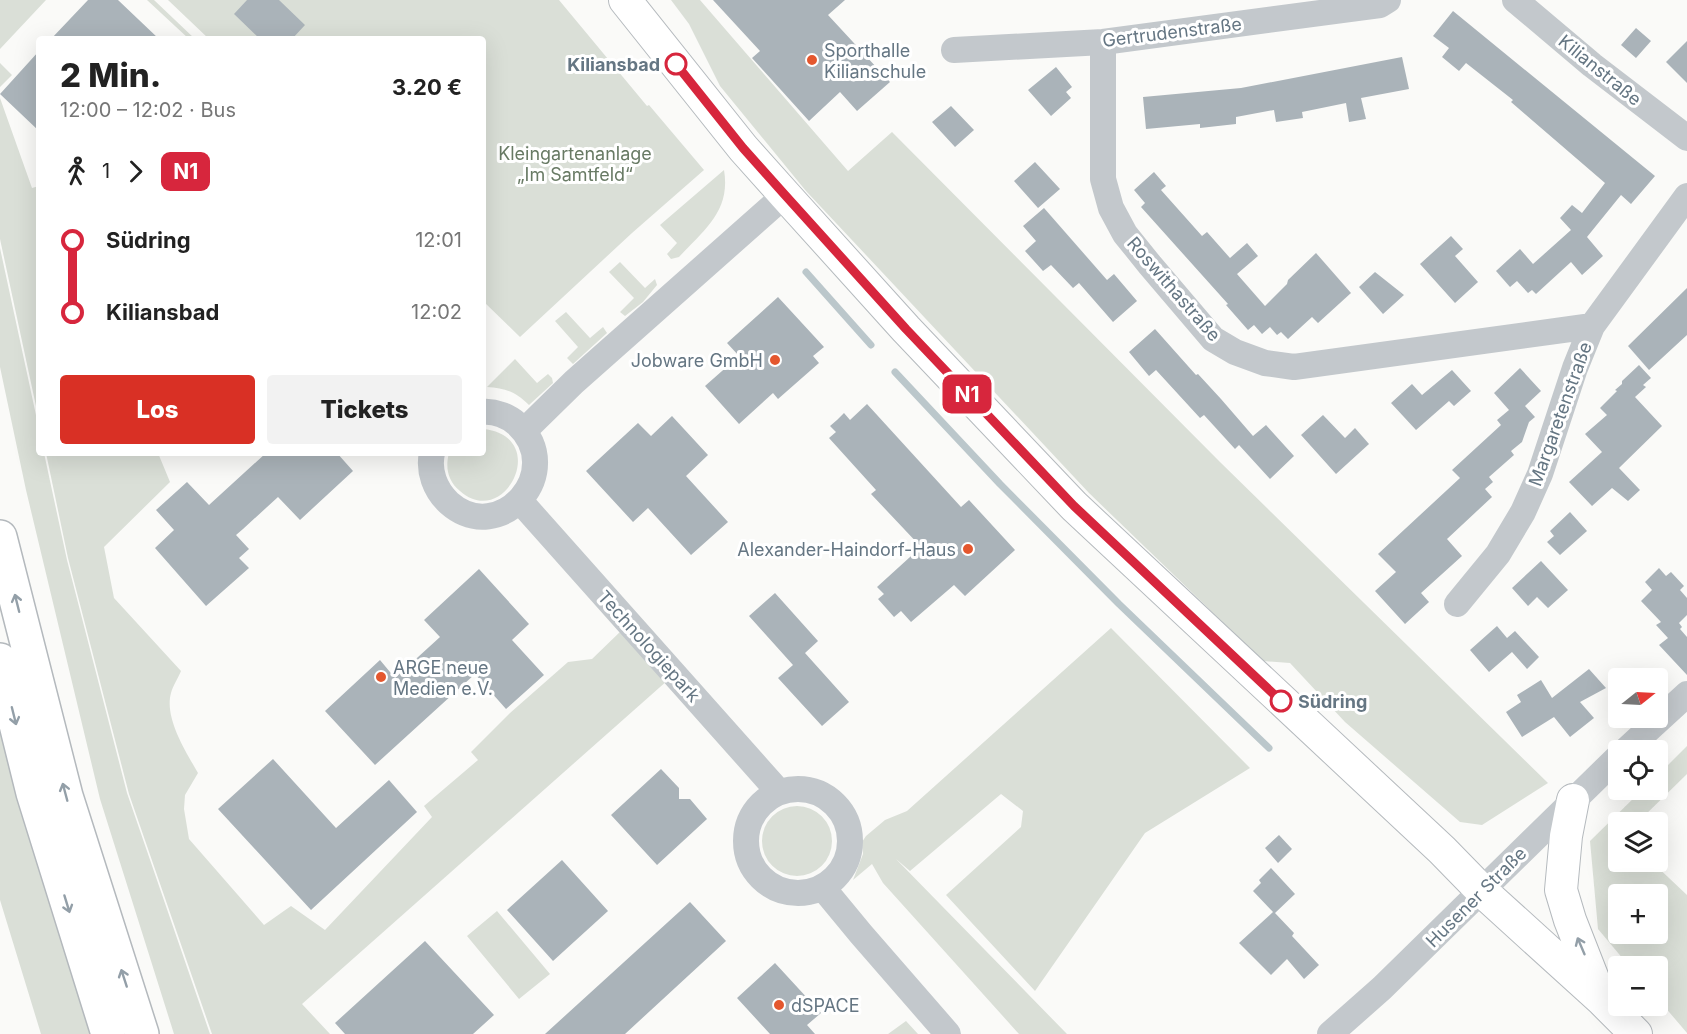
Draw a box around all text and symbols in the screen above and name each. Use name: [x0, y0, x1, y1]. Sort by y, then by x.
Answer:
street label: Gertrudenstraße: [1101, 13, 1243, 51]
street label: Kilianstraße: [1555, 30, 1645, 110]
place label: Sporthalle Kilianschule: [824, 40, 926, 82]
marker: Kiliansbad: [665, 53, 687, 75]
marker: Sporthalle Kilianschule: [805, 53, 819, 67]
place label: Kiliansbad: [567, 54, 660, 75]
text: 2 Min.: [60, 55, 161, 95]
text: 3.20 €: [392, 74, 462, 100]
text: 12:00 – 12:02 · Bus: [60, 98, 236, 122]
park label: Kleingartenanlage „Im Samtfeld“: [498, 143, 652, 185]
icon: walk: [60, 155, 93, 188]
icon: forward: [119, 155, 152, 188]
text: 1: [102, 159, 110, 183]
text: N1: [173, 159, 198, 184]
text: Südring: [106, 227, 191, 253]
text: 12:01: [415, 228, 462, 252]
street label: Roswithastraße: [1123, 233, 1225, 345]
text: Kiliansbad: [106, 299, 219, 325]
text: 12:02: [411, 300, 462, 324]
street label: Margaretenstraße: [1524, 339, 1596, 489]
place label: Jobware GmbH: [631, 350, 763, 371]
marker: Jobware GmbH: [768, 353, 782, 367]
line badge: N1: [940, 374, 994, 414]
button: Los: [60, 375, 255, 444]
button: Tickets: [267, 375, 462, 444]
text: N1: [954, 382, 980, 407]
place label: Alexander-Haindorf-Haus: [737, 539, 956, 560]
marker: Alexander-Haindorf-Haus: [961, 542, 975, 556]
street label: Technologiepark: [594, 586, 705, 706]
one-way arrow: [10, 594, 22, 613]
place label: ARGE neue Medien e.V.: [393, 657, 493, 699]
north arrow: [1608, 668, 1668, 728]
map controls: [1608, 668, 1668, 1016]
marker: ARGE neue Medien e.V.: [374, 670, 388, 684]
marker: Südring: [1270, 690, 1292, 712]
place label: Südring: [1298, 691, 1367, 712]
one-way arrow: [8, 707, 20, 726]
button: locate: [1608, 740, 1668, 800]
one-way arrow: [59, 783, 70, 802]
button: layers: [1608, 812, 1668, 872]
street label: Husener Straße: [1422, 843, 1530, 951]
button: +: [1608, 884, 1668, 944]
one-way arrow: [62, 894, 73, 913]
one-way arrow: [1575, 937, 1586, 955]
button: −: [1608, 956, 1668, 1016]
one-way arrow: [118, 969, 129, 988]
place label: dSPACE: [791, 995, 860, 1016]
marker: dSPACE: [772, 998, 786, 1012]

